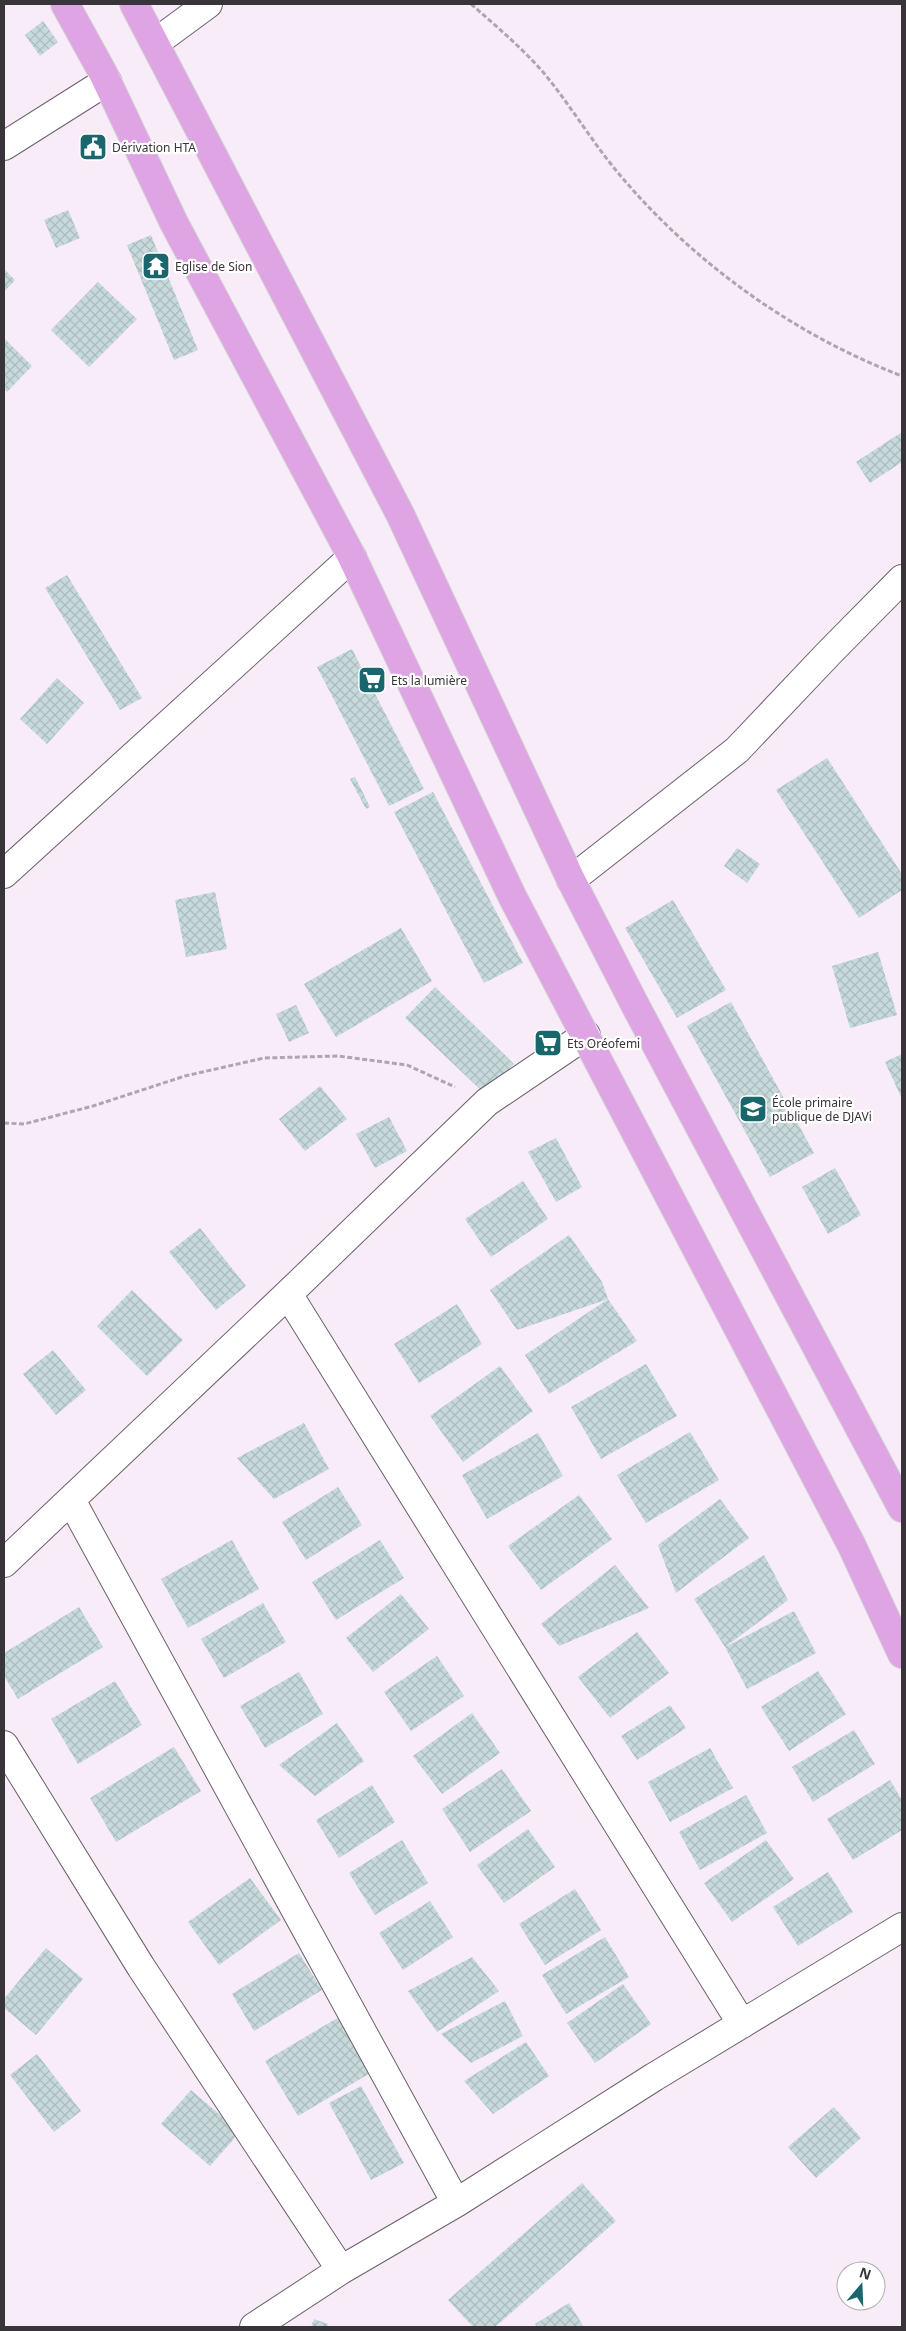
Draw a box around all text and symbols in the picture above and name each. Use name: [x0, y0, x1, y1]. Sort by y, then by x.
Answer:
public building icon: Dérivation HTA: [78, 132, 108, 162]
place label: Dérivation HTA: [112, 139, 196, 156]
temple icon: Eglise de Sion: [141, 251, 171, 281]
place label: Eglise de Sion: [175, 258, 253, 275]
supermarket icon: Ets la lumière: [357, 665, 387, 695]
place label: Ets la lumière: [391, 672, 467, 689]
supermarket icon: Ets Oréofemi: [533, 1028, 563, 1058]
place label: Ets Oréofemi: [567, 1035, 640, 1052]
school or university icon: École primaire publique de DJAVi: [738, 1094, 768, 1124]
place label: École primaire publique de DJAVi: [772, 1094, 872, 1125]
north arrow: [836, 2261, 886, 2311]
text: N: [857, 2262, 874, 2284]

